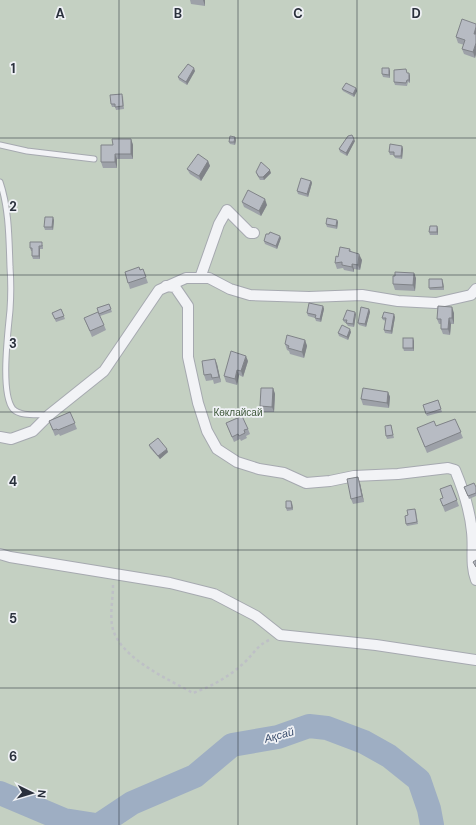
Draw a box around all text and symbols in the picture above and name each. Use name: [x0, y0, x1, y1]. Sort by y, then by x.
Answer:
text: A: [55, 5, 65, 22]
text: B: [174, 5, 182, 22]
text: C: [293, 5, 303, 22]
text: D: [411, 5, 421, 22]
text: 1: [11, 60, 15, 77]
text: 2: [9, 198, 17, 215]
text: 3: [9, 335, 17, 352]
park label: Көклайсай: [213, 406, 263, 419]
text: 4: [9, 473, 17, 490]
text: 5: [9, 610, 17, 627]
water label: Ақсай: [262, 724, 295, 746]
text: 6: [9, 748, 17, 765]
north arrow: [12, 773, 52, 813]
text: N: [35, 789, 49, 798]

